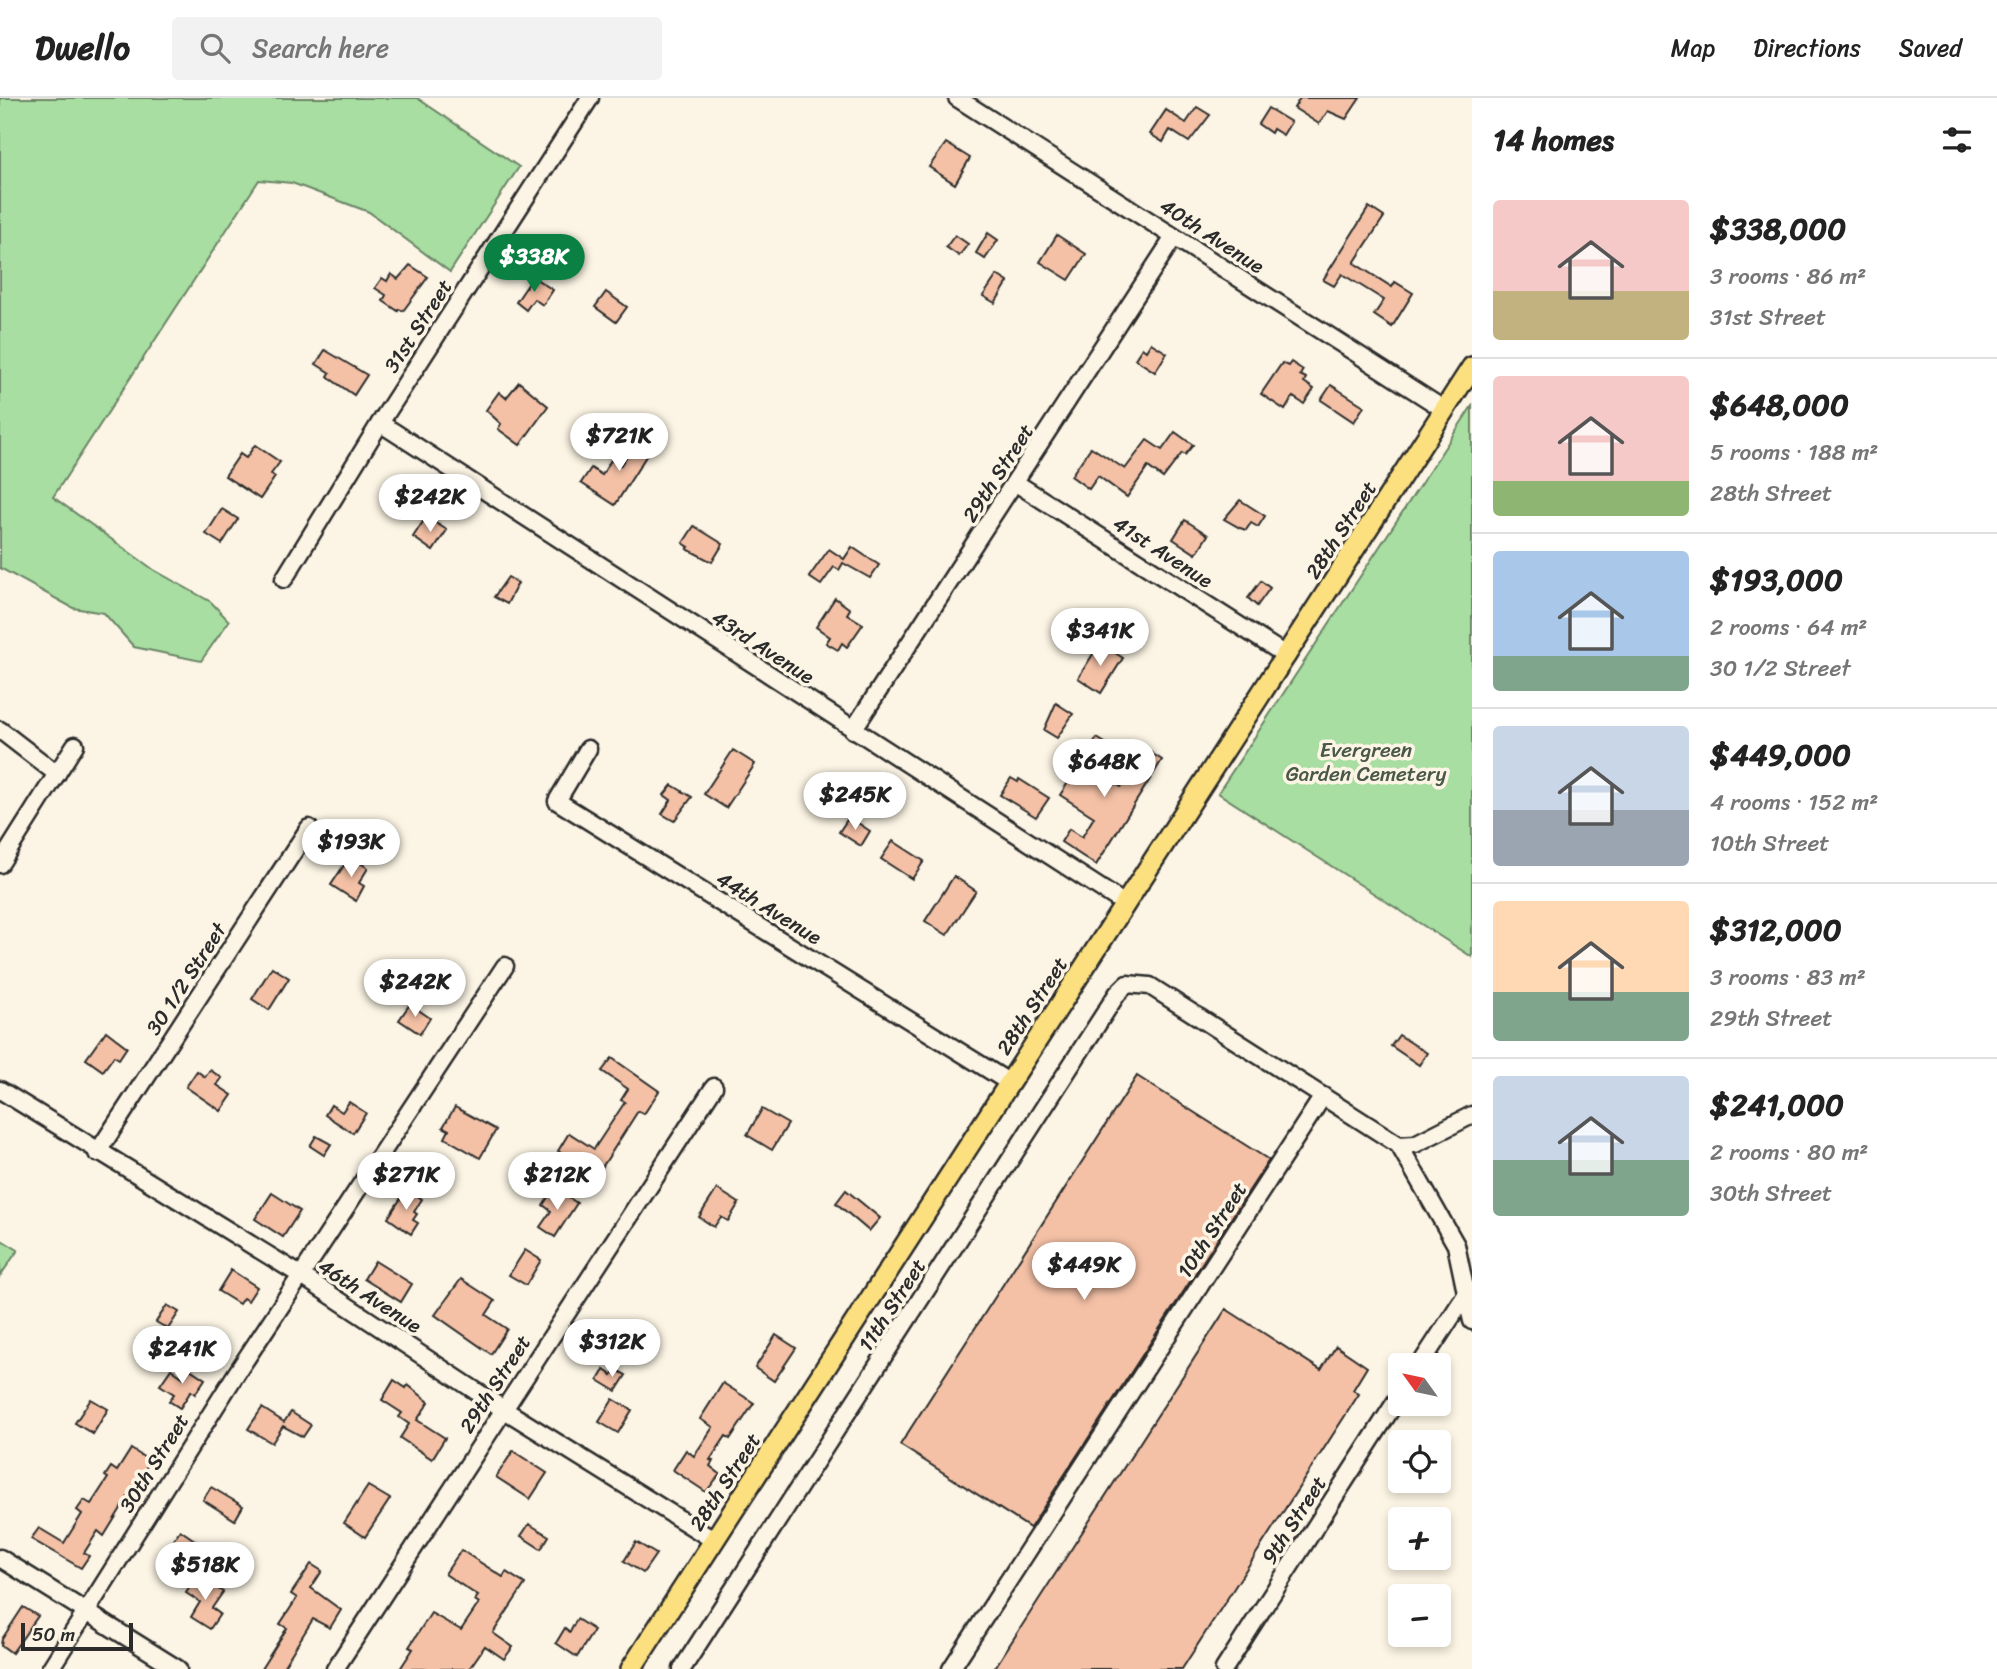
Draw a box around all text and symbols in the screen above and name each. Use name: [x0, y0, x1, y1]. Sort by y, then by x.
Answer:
search box: [172, 17, 662, 80]
text: Dwello: [35, 19, 130, 77]
text: Search here: [252, 25, 389, 71]
text: Map: [1671, 27, 1715, 69]
text: Directions: [1753, 27, 1861, 69]
text: Saved: [1899, 27, 1962, 69]
icon: search: [196, 29, 234, 67]
text: 14 homes: [1493, 113, 1614, 167]
icon: filters: [1938, 121, 1976, 159]
street label: 40th Avenue: [1152, 188, 1272, 284]
text: $338,000: [1710, 202, 1846, 256]
icon: home: [1549, 228, 1633, 312]
pin: $338K: [485, 234, 583, 294]
text: $338K: [500, 236, 568, 277]
text: 3 rooms · 86 m²: [1710, 256, 1866, 297]
street label: 31st Street: [373, 271, 463, 381]
text: 31st Street: [1710, 297, 1826, 338]
text: $648,000: [1710, 378, 1849, 432]
icon: home: [1549, 404, 1633, 488]
pin: $721K: [570, 414, 668, 473]
text: $721K: [586, 415, 652, 456]
street label: 29th Street: [952, 416, 1044, 530]
text: 5 rooms · 188 m²: [1710, 432, 1878, 473]
street label: 28th Street: [1295, 473, 1387, 587]
text: 28th Street: [1710, 473, 1832, 514]
pin: $242K: [381, 474, 479, 534]
text: $242K: [395, 476, 465, 517]
street label: 41st Avenue: [1105, 505, 1221, 599]
text: $193,000: [1710, 553, 1843, 607]
icon: home: [1549, 579, 1633, 663]
street label: 43rd Avenue: [704, 599, 822, 695]
text: 2 rooms · 64 m²: [1710, 607, 1867, 648]
pin: $341K: [1051, 608, 1149, 668]
text: $341K: [1067, 610, 1133, 651]
text: 30 1/2 Street: [1710, 648, 1851, 689]
text: $449,000: [1710, 728, 1851, 782]
park label: Evergreen Garden Cemetery: [1286, 731, 1446, 793]
pin: $648K: [1055, 740, 1153, 799]
text: $648K: [1069, 741, 1139, 782]
icon: home: [1549, 754, 1633, 838]
pin: $245K: [806, 772, 904, 832]
text: $245K: [819, 774, 891, 815]
text: 4 rooms · 152 m²: [1710, 782, 1878, 823]
pin: $193K: [302, 820, 400, 879]
text: $193K: [318, 821, 384, 862]
text: 10th Street: [1710, 823, 1829, 864]
street label: 44th Avenue: [708, 860, 830, 956]
text: $312,000: [1710, 903, 1842, 957]
street label: 30 1/2 Street: [135, 914, 238, 1043]
icon: home: [1549, 929, 1633, 1013]
street label: 28th Street: [986, 949, 1078, 1063]
text: 3 rooms · 83 m²: [1710, 957, 1866, 998]
pin: $242K: [366, 960, 464, 1019]
text: $242K: [380, 961, 450, 1002]
text: 29th Street: [1710, 998, 1832, 1039]
text: $241,000: [1710, 1078, 1844, 1132]
icon: home: [1549, 1104, 1633, 1188]
text: 2 rooms · 80 m²: [1710, 1132, 1868, 1173]
pin: $271K: [357, 1152, 455, 1212]
pin: $212K: [508, 1152, 606, 1212]
text: $271K: [373, 1154, 439, 1195]
text: $212K: [524, 1154, 590, 1195]
text: 30th Street: [1710, 1173, 1832, 1214]
street label: 10th Street: [1166, 1174, 1258, 1286]
pin: $449K: [1035, 1242, 1133, 1302]
text: $449K: [1048, 1244, 1120, 1285]
street label: 46th Avenue: [310, 1248, 430, 1344]
street label: 11th Street: [848, 1251, 936, 1359]
pin: $312K: [563, 1320, 661, 1379]
text: $312K: [579, 1321, 645, 1362]
pin: $241K: [133, 1326, 231, 1386]
street label: 29th Street: [449, 1327, 541, 1441]
text: $241K: [149, 1328, 215, 1369]
north arrow: [1388, 1353, 1451, 1416]
map controls: [1388, 1353, 1451, 1647]
street label: 30th Street: [108, 1406, 200, 1520]
street label: 28th Street: [679, 1425, 771, 1539]
button: locate: [1388, 1430, 1451, 1493]
street label: 9th Street: [1251, 1468, 1337, 1572]
button: +: [1388, 1507, 1451, 1570]
pin: $518K: [156, 1542, 254, 1602]
text: $518K: [171, 1544, 239, 1585]
button: −: [1388, 1584, 1451, 1647]
text: 50 m: [32, 1618, 75, 1651]
scale bar: [21, 1620, 133, 1652]

